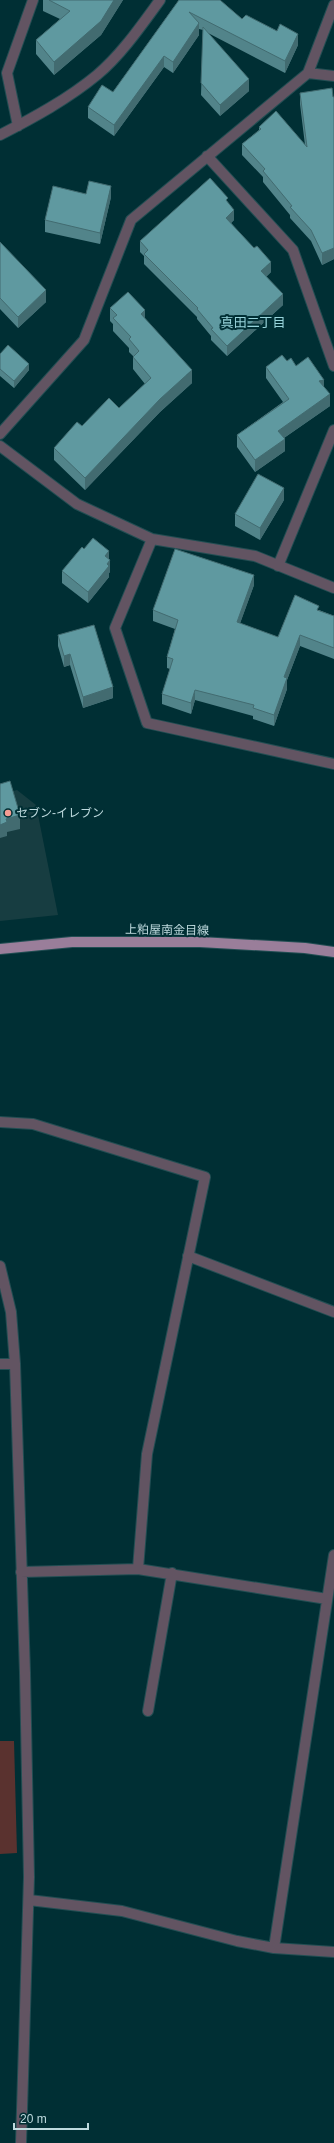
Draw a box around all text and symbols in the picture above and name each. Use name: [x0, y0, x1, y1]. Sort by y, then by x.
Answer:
district label: 真田二丁目: [220, 315, 286, 330]
place label: セブン-イレブン: [16, 806, 104, 820]
marker: セブン-イレブン: [3, 808, 13, 818]
street label: 上粕屋南金目線: [125, 922, 209, 938]
scale bar: [14, 2105, 88, 2131]
text: 20 m: [20, 2112, 47, 2126]

